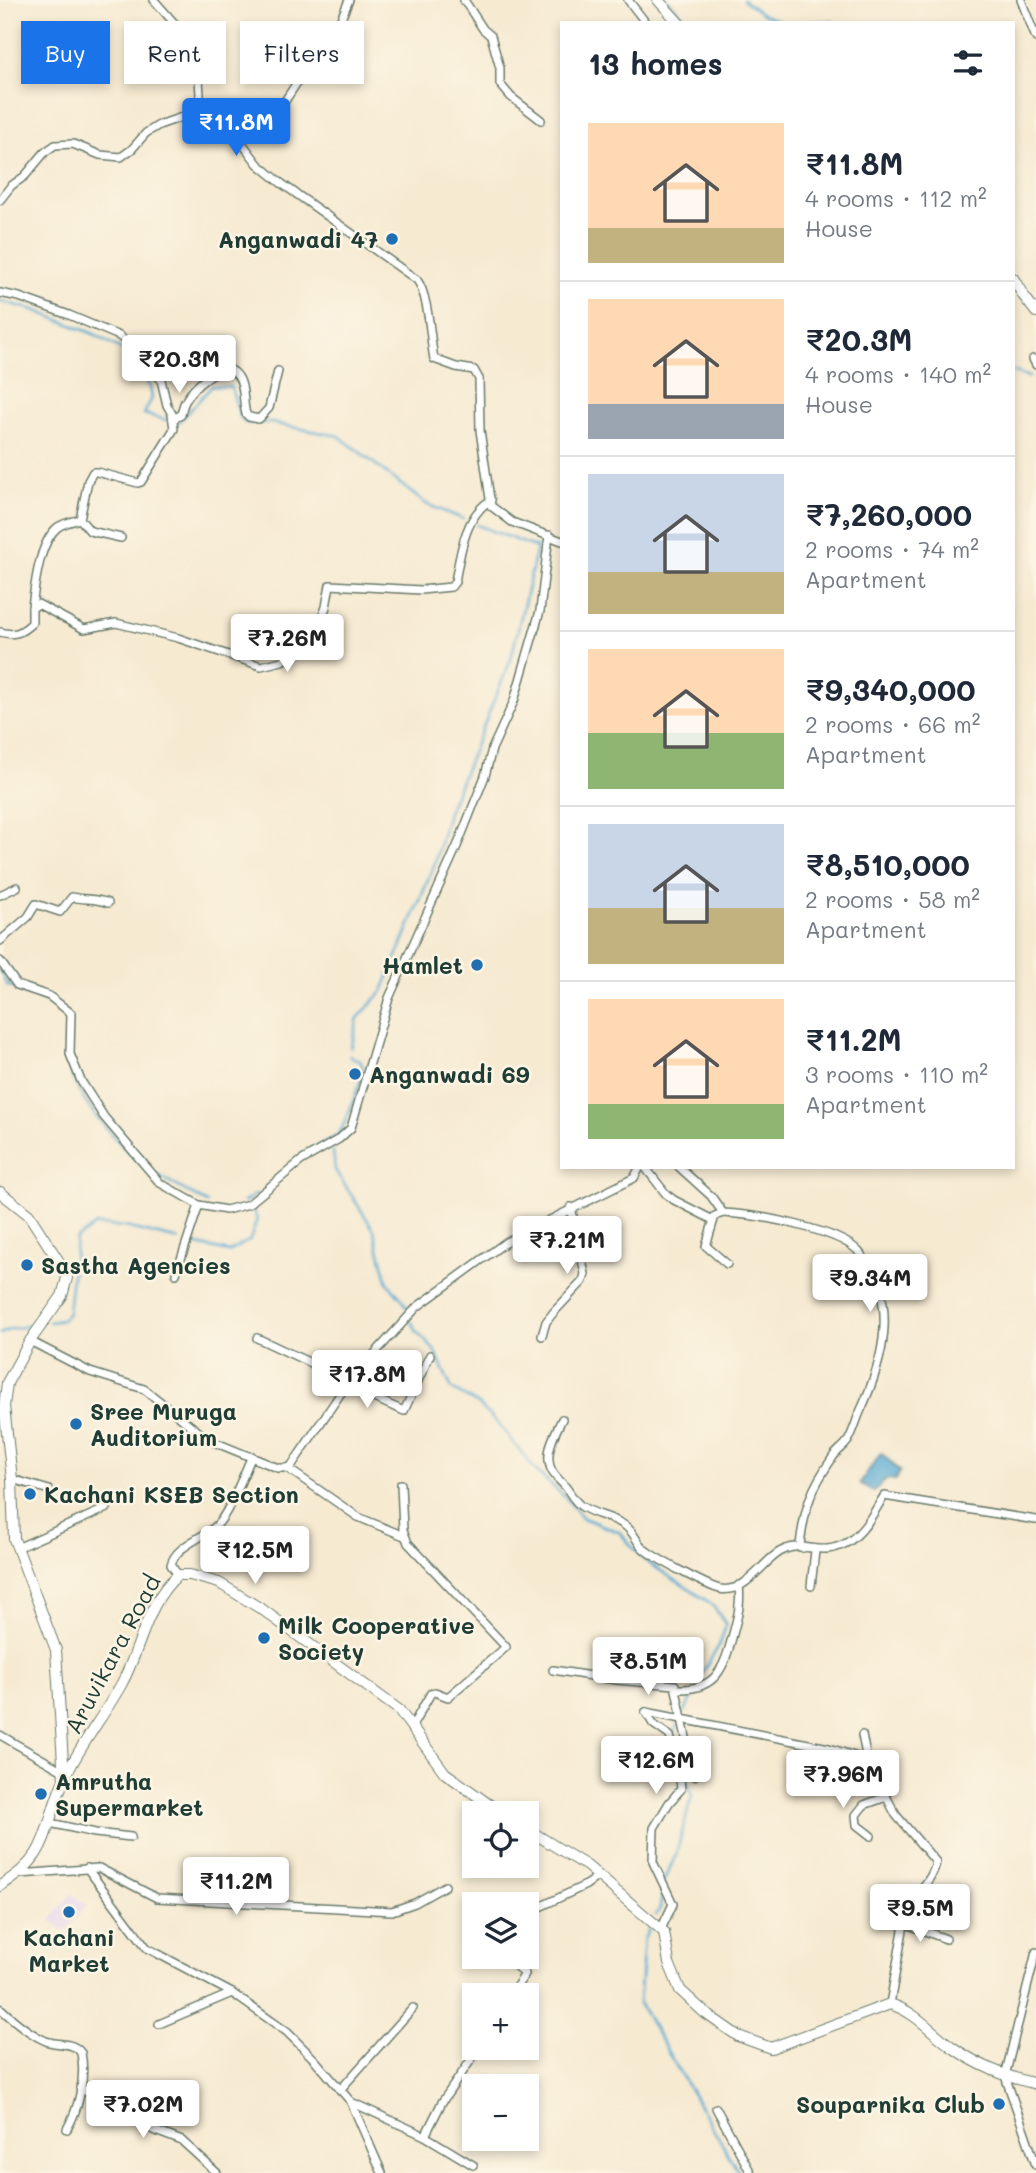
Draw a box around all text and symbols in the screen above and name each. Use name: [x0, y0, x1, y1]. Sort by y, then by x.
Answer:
chip: Buy: [21, 21, 110, 84]
chip: Rent: [124, 21, 226, 84]
chip: Filters: [240, 21, 364, 84]
text: 13 homes: [588, 43, 723, 83]
icon: filters: [949, 44, 987, 82]
pin: ₹11.8M: [179, 99, 293, 158]
text: ₹11.8M: [198, 106, 274, 136]
text: ₹11.8M: [805, 143, 904, 183]
icon: home: [644, 151, 728, 235]
text: 4 rooms · 112 m²: [805, 183, 987, 213]
text: House: [805, 213, 873, 243]
place label: Anganwadi 47: [218, 224, 378, 254]
marker: Anganwadi 47: [384, 231, 400, 247]
text: ₹20.3M: [805, 319, 912, 359]
icon: home: [644, 327, 728, 411]
pin: ₹20.3M: [122, 336, 236, 395]
text: ₹20.3M: [138, 343, 220, 373]
text: 4 rooms · 140 m²: [805, 359, 991, 389]
text: House: [805, 389, 873, 419]
text: ₹7,260,000: [805, 494, 972, 534]
icon: home: [644, 502, 728, 586]
text: 2 rooms · 74 m²: [805, 534, 979, 564]
text: Apartment: [805, 564, 927, 594]
pin: ₹7.26M: [230, 614, 344, 674]
text: ₹7.26M: [247, 622, 327, 652]
text: ₹9,340,000: [805, 669, 976, 709]
icon: home: [644, 677, 728, 761]
text: 2 rooms · 66 m²: [805, 709, 980, 739]
text: Apartment: [805, 739, 927, 769]
text: ₹8,510,000: [805, 844, 970, 884]
icon: home: [644, 852, 728, 936]
text: 2 rooms · 58 m²: [805, 884, 980, 914]
text: Apartment: [805, 914, 927, 944]
place label: Hamlet: [382, 950, 463, 980]
marker: Hamlet: [469, 957, 485, 973]
text: ₹11.2M: [805, 1019, 902, 1059]
icon: home: [644, 1027, 728, 1111]
place label: Anganwadi 69: [369, 1059, 530, 1089]
text: 3 rooms · 110 m²: [805, 1059, 988, 1089]
marker: Anganwadi 69: [347, 1066, 363, 1082]
text: Apartment: [805, 1089, 927, 1119]
pin: ₹7.21M: [510, 1216, 624, 1276]
text: ₹7.21M: [529, 1224, 605, 1254]
place label: Sastha Agencies: [41, 1250, 231, 1280]
pin: ₹9.34M: [813, 1254, 927, 1314]
marker: Sastha Agencies: [19, 1257, 35, 1273]
text: ₹9.34M: [828, 1262, 912, 1292]
pin: ₹17.8M: [310, 1350, 424, 1410]
text: ₹17.8M: [328, 1358, 406, 1388]
place label: Sree Muruga Auditorium: [90, 1396, 237, 1452]
marker: Sree Muruga Auditorium: [68, 1416, 84, 1432]
place label: Kachani KSEB Section: [44, 1479, 299, 1509]
marker: Kachani KSEB Section: [22, 1486, 38, 1502]
pin: ₹12.5M: [198, 1526, 312, 1586]
text: ₹12.5M: [216, 1534, 294, 1564]
street label: Aruvikara Road: [57, 1569, 167, 1739]
place label: Milk Cooperative Society: [278, 1610, 475, 1666]
marker: Milk Cooperative Society: [256, 1630, 272, 1646]
pin: ₹8.51M: [591, 1638, 705, 1697]
text: ₹8.51M: [609, 1645, 687, 1675]
pin: ₹12.6M: [599, 1736, 713, 1796]
text: ₹12.6M: [617, 1744, 695, 1774]
pin: ₹7.96M: [786, 1750, 900, 1810]
text: ₹7.96M: [802, 1758, 884, 1788]
place label: Amrutha Supermarket: [55, 1766, 203, 1822]
marker: Amrutha Supermarket: [33, 1786, 49, 1802]
map controls: [462, 1801, 539, 2151]
button: locate: [462, 1801, 539, 1878]
pin: ₹11.2M: [179, 1857, 293, 1917]
text: ₹11.2M: [199, 1865, 273, 1895]
pin: ₹9.5M: [871, 1884, 969, 1944]
button: layers: [462, 1892, 539, 1969]
text: ₹9.5M: [886, 1892, 954, 1922]
marker: Kachani Market: [61, 1904, 77, 1920]
place label: Kachani Market: [23, 1922, 115, 1978]
button: +: [462, 1983, 539, 2060]
button: −: [462, 2074, 539, 2151]
pin: ₹7.02M: [86, 2080, 200, 2140]
text: ₹7.02M: [102, 2088, 184, 2118]
place label: Souparnika Club: [796, 2089, 985, 2119]
marker: Souparnika Club: [991, 2096, 1007, 2112]

